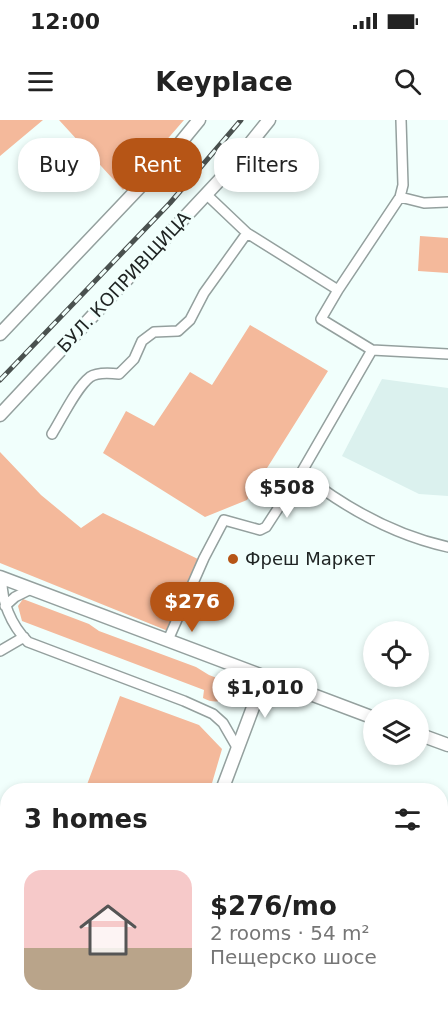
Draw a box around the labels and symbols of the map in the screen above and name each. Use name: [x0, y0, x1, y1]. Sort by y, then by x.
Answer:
street label: БУЛ. КОПРИВЩИЦА: [53, 206, 195, 356]
pin: $508: [251, 468, 323, 519]
place label: Фреш Маркет: [245, 548, 376, 569]
marker: Фреш Маркет: [226, 552, 240, 566]
pin: $276: [156, 582, 228, 633]
pin: $1,010: [216, 668, 314, 719]

